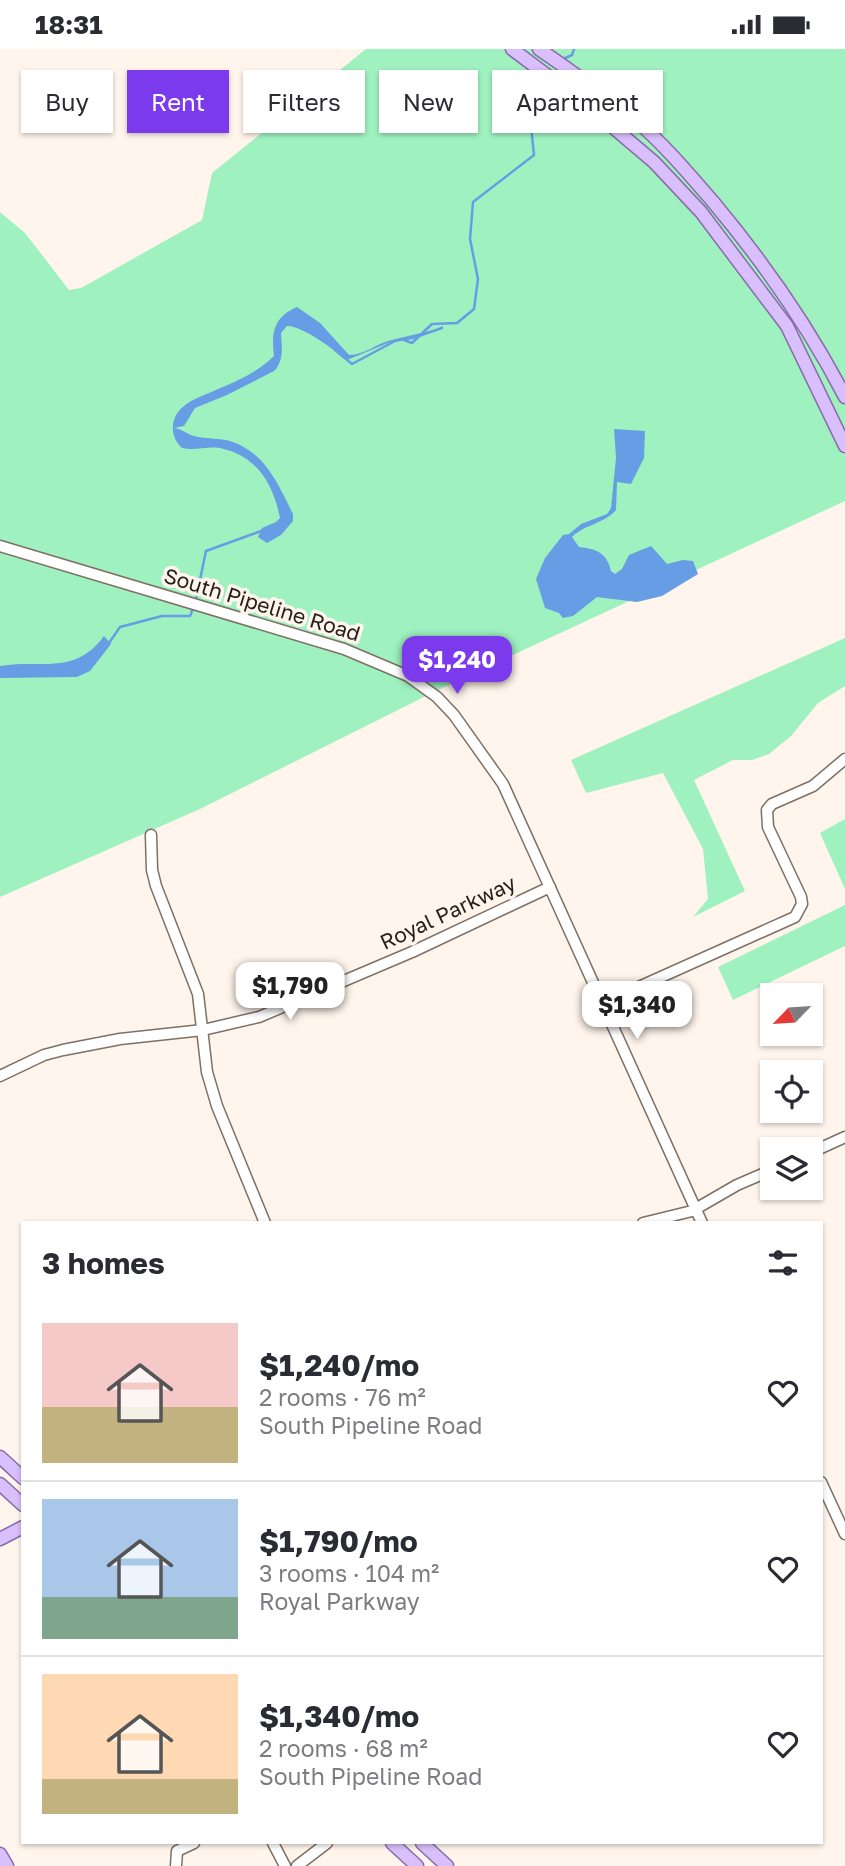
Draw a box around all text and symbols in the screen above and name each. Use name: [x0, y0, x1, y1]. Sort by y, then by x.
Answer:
text: 18:31: [35, 9, 103, 40]
chip: Buy: [21, 70, 113, 133]
chip: Rent: [127, 70, 229, 133]
chip: Filters: [243, 70, 365, 133]
chip: New: [379, 70, 478, 133]
chip: Apartment: [492, 70, 663, 133]
street label: South Pipeline Road: [161, 562, 364, 646]
pin: $1,240: [400, 637, 514, 696]
text: $1,240: [418, 645, 496, 673]
street label: Royal Parkway: [376, 869, 520, 955]
pin: $1,790: [233, 963, 347, 1022]
text: $1,790: [252, 971, 328, 999]
pin: $1,340: [580, 981, 694, 1041]
north arrow: [760, 983, 822, 1047]
map controls: [760, 983, 823, 1200]
text: $1,340: [598, 990, 676, 1018]
button: locate: [760, 1060, 823, 1123]
button: layers: [760, 1137, 823, 1200]
icon: filters: [764, 1244, 802, 1282]
text: 3 homes: [42, 1245, 165, 1281]
text: $1,240/mo: [259, 1347, 419, 1383]
icon: home: [98, 1351, 182, 1435]
icon: heart: [764, 1374, 802, 1412]
text: 2 rooms · 76 m²: [259, 1383, 426, 1411]
text: South Pipeline Road: [259, 1411, 482, 1439]
text: $1,790/mo: [259, 1523, 418, 1559]
icon: home: [98, 1527, 182, 1611]
icon: heart: [764, 1550, 802, 1588]
text: 3 rooms · 104 m²: [259, 1559, 439, 1587]
text: Royal Parkway: [259, 1587, 420, 1615]
text: $1,340/mo: [259, 1698, 419, 1734]
icon: home: [98, 1702, 182, 1786]
icon: heart: [764, 1725, 802, 1763]
text: 2 rooms · 68 m²: [259, 1734, 428, 1762]
text: South Pipeline Road: [259, 1762, 482, 1790]

